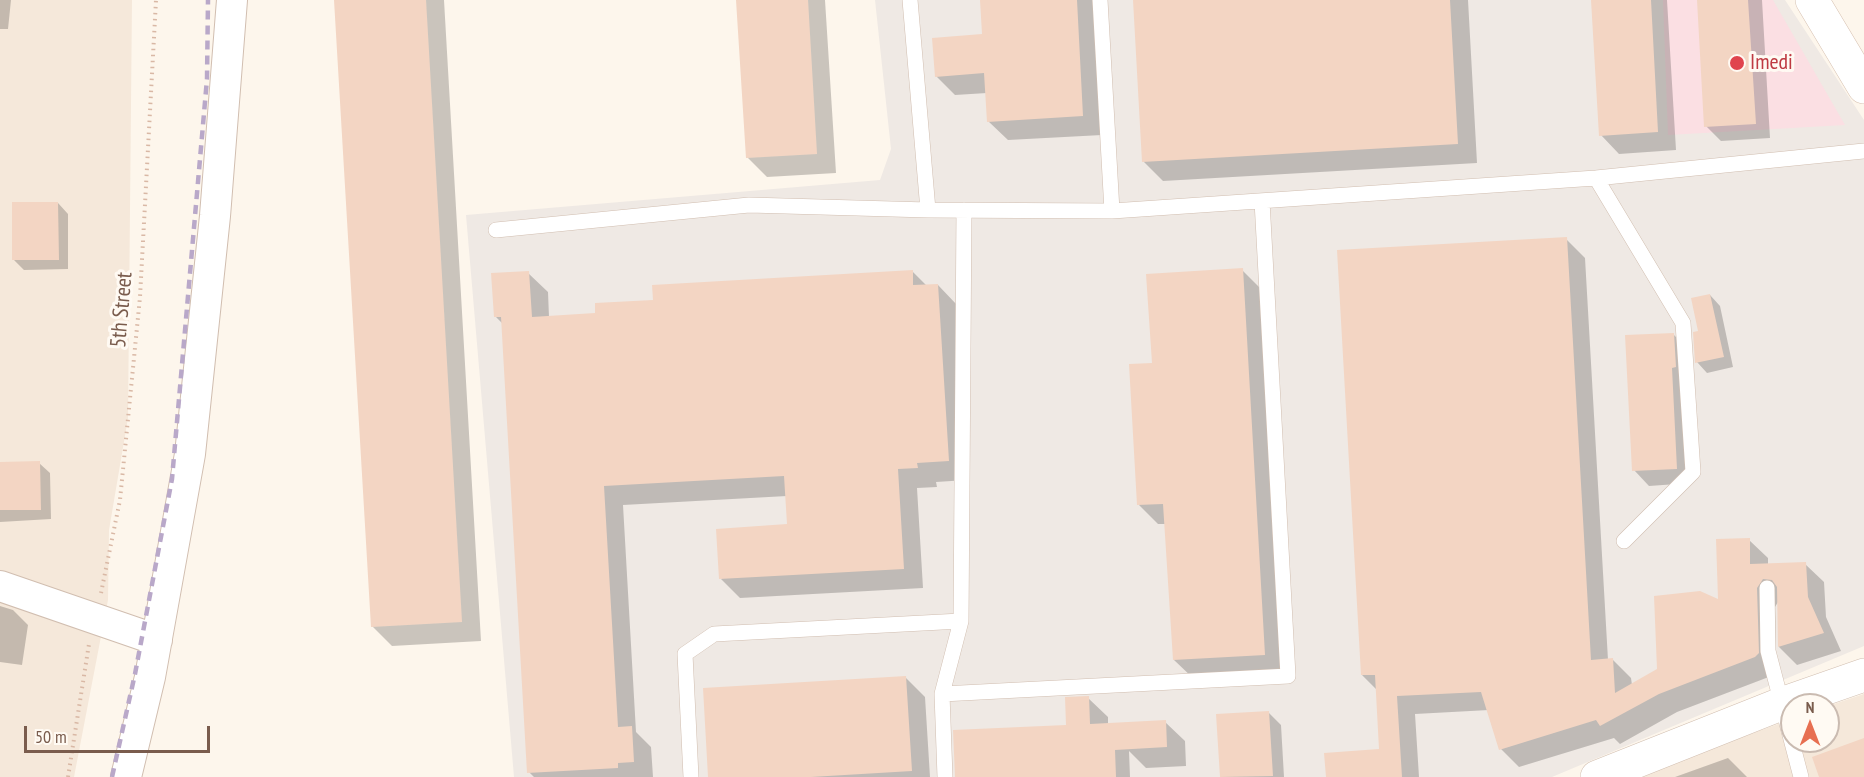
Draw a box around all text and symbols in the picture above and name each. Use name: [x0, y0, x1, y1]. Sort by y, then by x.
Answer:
place label: Imedi: [1750, 50, 1793, 76]
marker: Imedi: [1728, 54, 1746, 72]
street label: 5th Street: [106, 271, 138, 349]
north arrow: [1780, 693, 1840, 753]
text: N: [1806, 697, 1814, 717]
scale bar: [27, 714, 213, 752]
text: 50 m: [35, 725, 67, 748]

